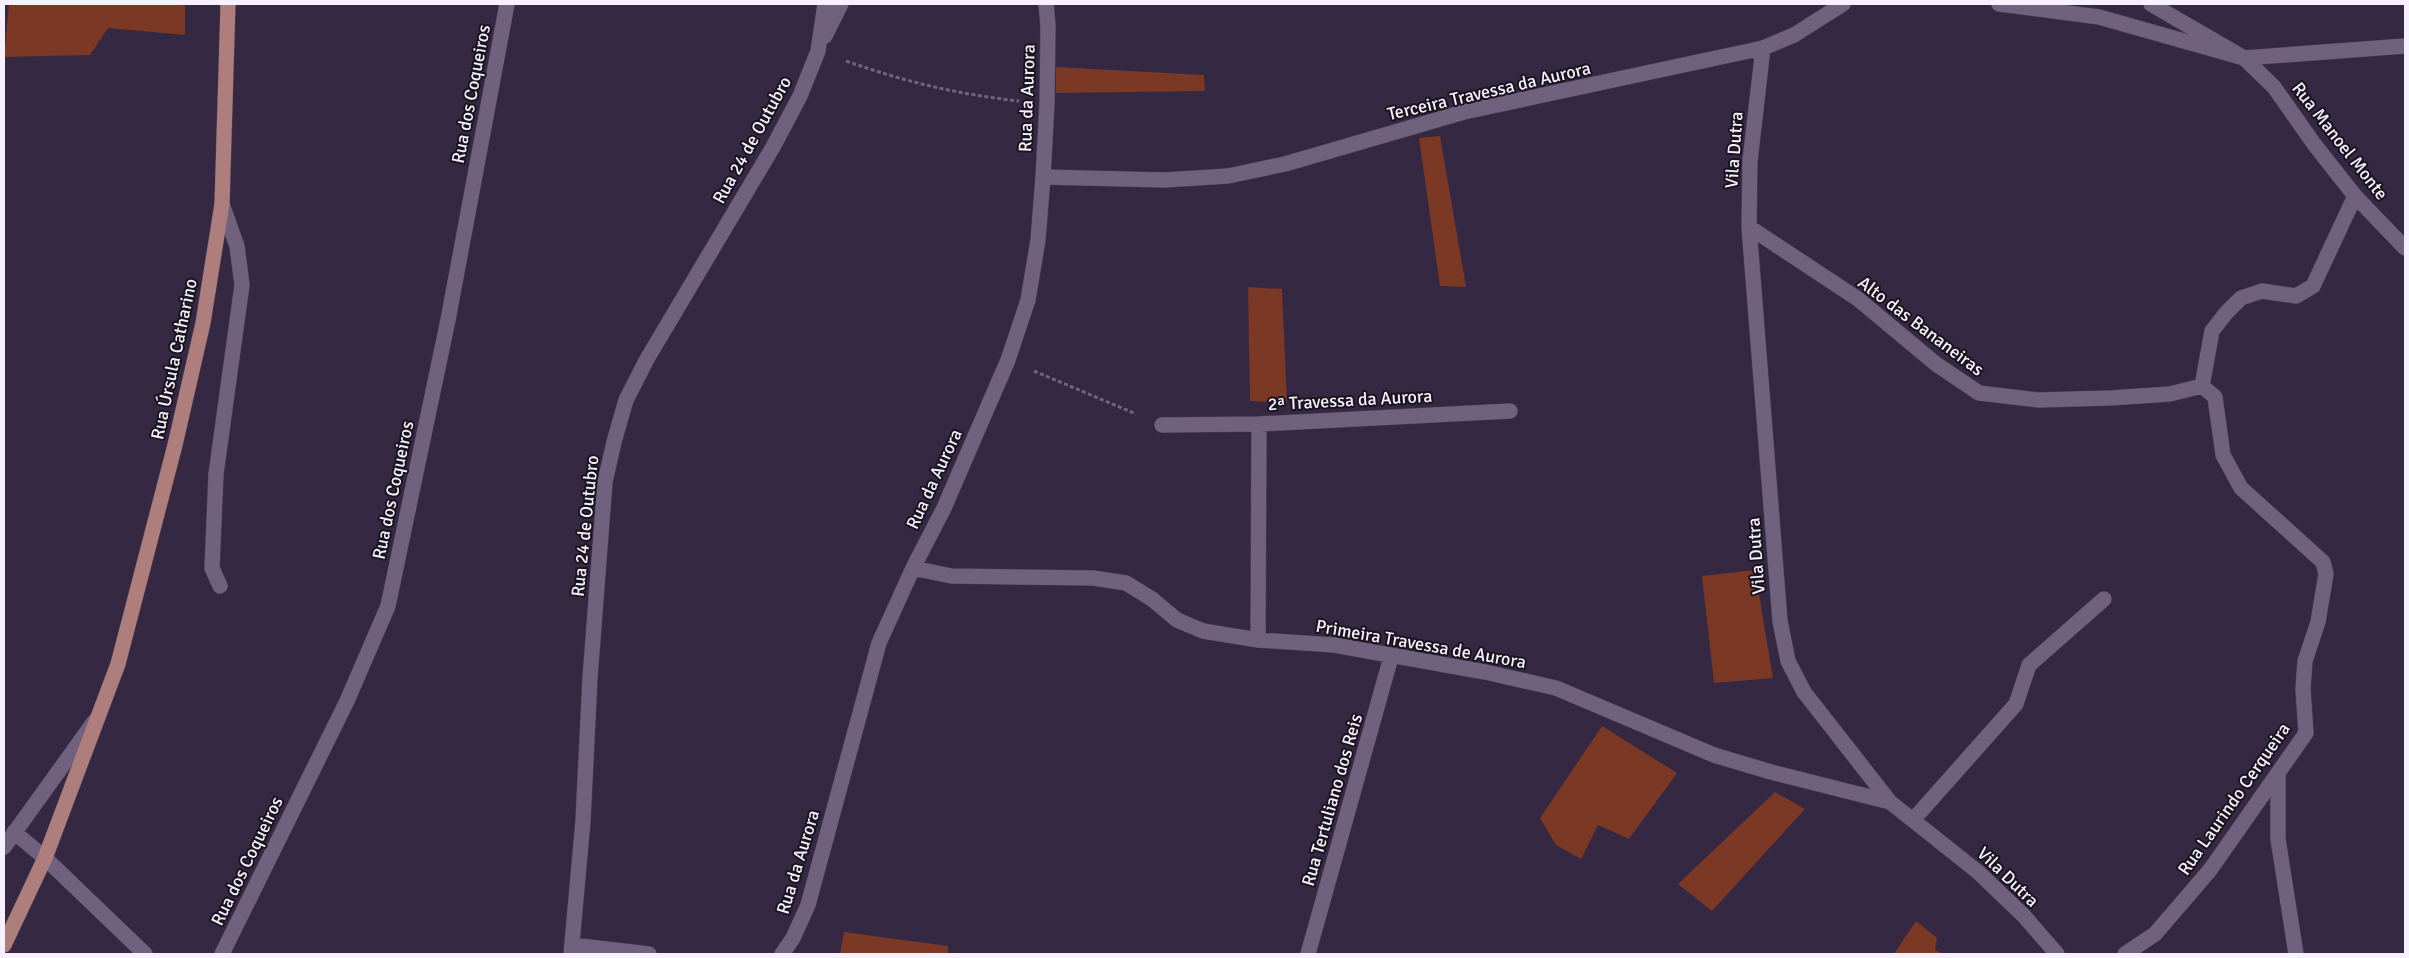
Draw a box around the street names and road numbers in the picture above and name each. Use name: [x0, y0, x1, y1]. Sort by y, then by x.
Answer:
street label: Rua dos Coqueiros: [447, 23, 495, 165]
street label: Rua da Aurora: [1014, 44, 1040, 152]
street label: Terceira Travessa da Aurora: [1385, 57, 1593, 125]
street label: Rua 24 de Outubro: [708, 72, 796, 208]
street label: Rua Manoel Monte: [2287, 78, 2393, 204]
street label: Vila Dutra: [1720, 111, 1748, 189]
street label: Alto das Bananeiras: [1854, 271, 1988, 381]
street label: Rua Úrsula Catharino: [146, 276, 202, 442]
street label: 2ª Travessa da Aurora: [1267, 385, 1433, 415]
street label: Rua dos Coqueiros: [368, 419, 418, 561]
street label: Rua da Aurora: [901, 425, 967, 533]
street label: Rua 24 de Outubro: [567, 454, 603, 598]
street label: Vila Dutra: [1742, 517, 1770, 595]
street label: Primeira Travessa de Aurora: [1314, 615, 1528, 673]
street label: Rua Tertuliano dos Reis: [1297, 711, 1367, 889]
street label: Rua Laurindo Cerqueira: [2173, 719, 2295, 879]
street label: Rua dos Coqueiros: [206, 793, 288, 929]
street label: Rua da Aurora: [772, 807, 824, 917]
street label: Vila Dutra: [1973, 842, 2043, 912]

